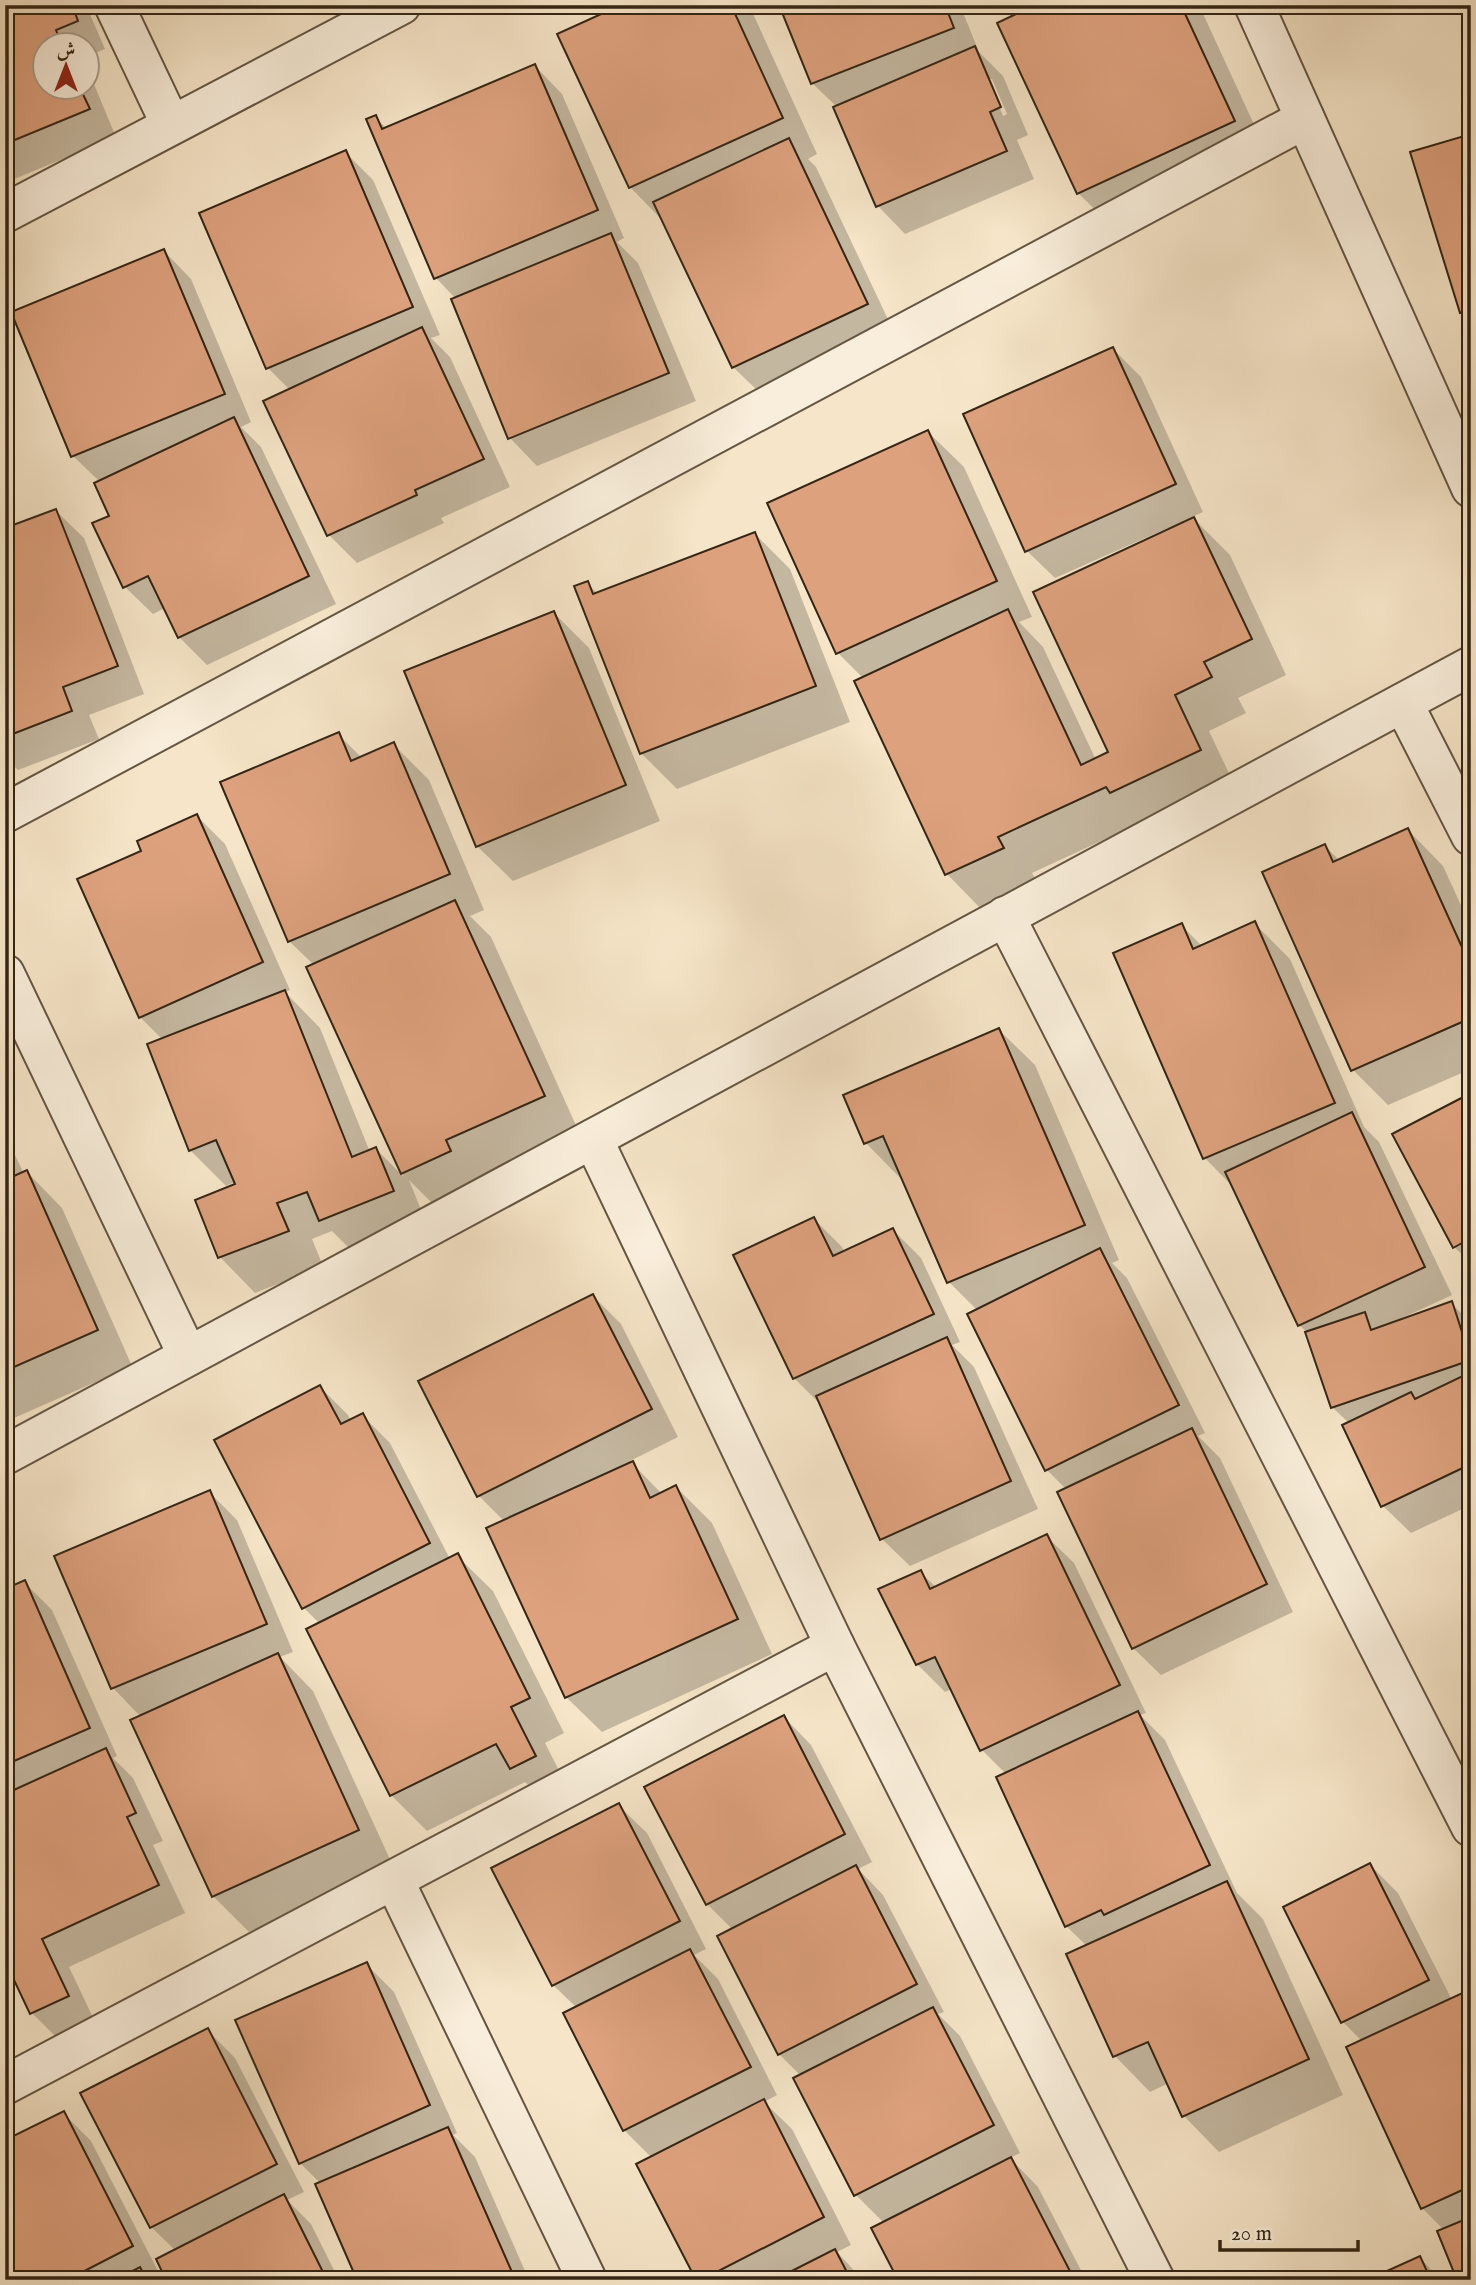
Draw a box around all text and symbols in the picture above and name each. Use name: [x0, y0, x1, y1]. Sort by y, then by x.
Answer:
north arrow: [32, 32, 102, 102]
text: ش: [57, 39, 75, 63]
scale bar: [1220, 2208, 1359, 2252]
text: 20 m: [1231, 2221, 1272, 2248]

